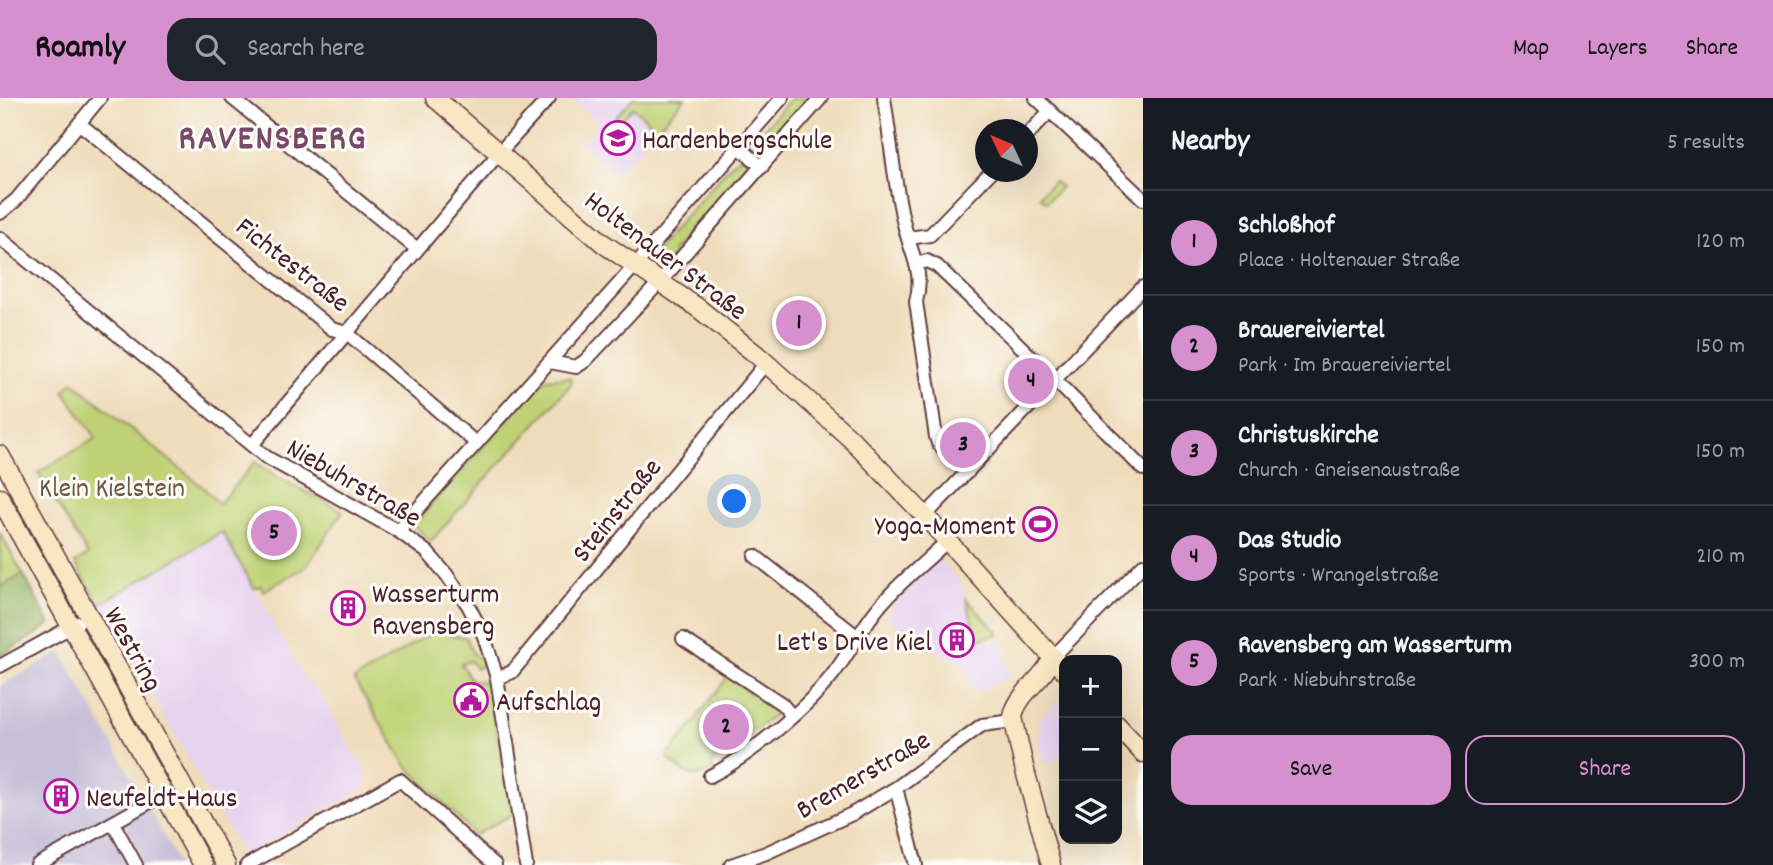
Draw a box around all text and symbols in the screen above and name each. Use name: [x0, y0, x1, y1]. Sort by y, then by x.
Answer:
search box: [167, 18, 657, 81]
text: Roamly: [35, 26, 125, 73]
icon: search: [191, 30, 229, 68]
text: Search here: [247, 31, 365, 68]
text: Map: [1513, 32, 1549, 66]
text: Layers: [1587, 32, 1648, 66]
text: Share: [1686, 32, 1738, 66]
district label: RAVENSBERG: [179, 116, 367, 166]
school or university icon: Hardenbergschule: [599, 119, 637, 157]
north arrow: [975, 119, 1038, 182]
text: Nearby: [1171, 122, 1249, 165]
place label: Hardenbergschule: [642, 123, 832, 163]
text: 5 results: [1667, 127, 1745, 160]
street label: Holtenauer Straße: [574, 183, 754, 333]
text: Schloßhof: [1238, 208, 1335, 245]
street label: Fichtestraße: [225, 209, 357, 324]
text: 1: [1191, 226, 1197, 259]
text: 120 m: [1696, 226, 1745, 259]
text: Place · Holtenauer Straße: [1238, 245, 1460, 278]
pin: 1: [776, 297, 822, 349]
text: Brauereiviertel: [1238, 313, 1385, 350]
text: 2: [1189, 331, 1199, 364]
text: 150 m: [1696, 331, 1745, 364]
text: Park · Im Brauereiviertel: [1238, 350, 1451, 383]
pin: 4: [1008, 355, 1054, 407]
text: Christuskirche: [1238, 418, 1379, 455]
pin: 3: [940, 419, 986, 471]
street label: Niebuhrstraße: [278, 431, 427, 540]
text: 3: [1189, 436, 1199, 469]
text: 150 m: [1696, 436, 1745, 469]
street label: Steinstraße: [564, 451, 674, 573]
text: Church · Gneisenaustraße: [1238, 455, 1460, 488]
park label: Klein Kielstein: [39, 471, 185, 511]
your location: [717, 484, 751, 518]
sports icon: Yoga-Moment: [1021, 505, 1059, 543]
pin: 5: [251, 507, 297, 559]
place label: Yoga-Moment: [875, 509, 1016, 549]
text: Das Studio: [1238, 523, 1341, 560]
text: 4: [1189, 541, 1199, 574]
text: 210 m: [1696, 541, 1745, 574]
text: Sports · Wrangelstraße: [1238, 560, 1439, 593]
place label: Wasserturm Ravensberg: [372, 577, 500, 649]
building icon: Wasserturm Ravensberg: [329, 589, 367, 627]
street label: Westring: [91, 601, 170, 700]
building icon: Let's Drive Kiel: [938, 621, 976, 659]
place label: Let's Drive Kiel: [777, 625, 932, 665]
text: Ravensberg am Wasserturm: [1238, 628, 1512, 665]
text: 5: [1189, 646, 1199, 679]
text: 300 m: [1689, 646, 1745, 679]
map controls: [1059, 655, 1122, 844]
button: +: [1059, 655, 1122, 718]
text: Park · Niebuhrstraße: [1238, 665, 1416, 698]
public building icon: Aufschlag: [452, 681, 490, 719]
place label: Aufschlag: [496, 685, 601, 725]
pin: 2: [703, 701, 749, 753]
button: −: [1059, 718, 1122, 781]
street label: Bremerstraße: [790, 723, 939, 832]
button: Save: [1171, 735, 1451, 805]
button: Share: [1465, 735, 1745, 805]
building icon: Neufeldt-Haus: [42, 777, 80, 815]
place label: Neufeldt-Haus: [86, 781, 237, 821]
button: layers: [1059, 781, 1122, 844]

